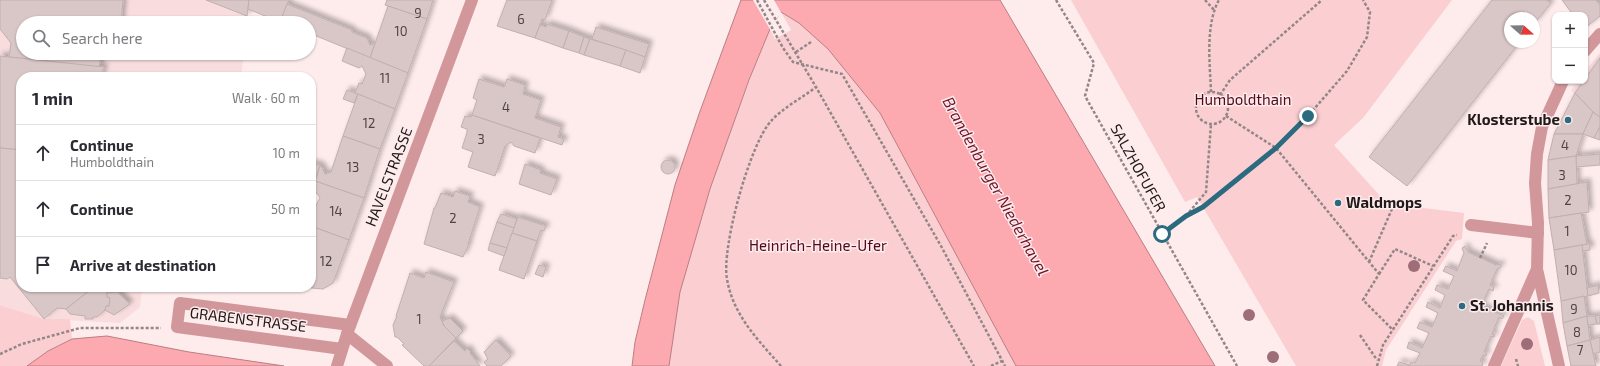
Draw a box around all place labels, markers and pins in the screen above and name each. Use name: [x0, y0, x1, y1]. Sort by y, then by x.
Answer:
place label: Klosterstube: [1467, 110, 1560, 128]
marker: Klosterstube: [1563, 115, 1573, 125]
place label: Waldmops: [1346, 193, 1422, 211]
marker: Waldmops: [1333, 198, 1343, 208]
place label: St. Johannis: [1470, 296, 1554, 314]
marker: St. Johannis: [1457, 301, 1467, 311]

